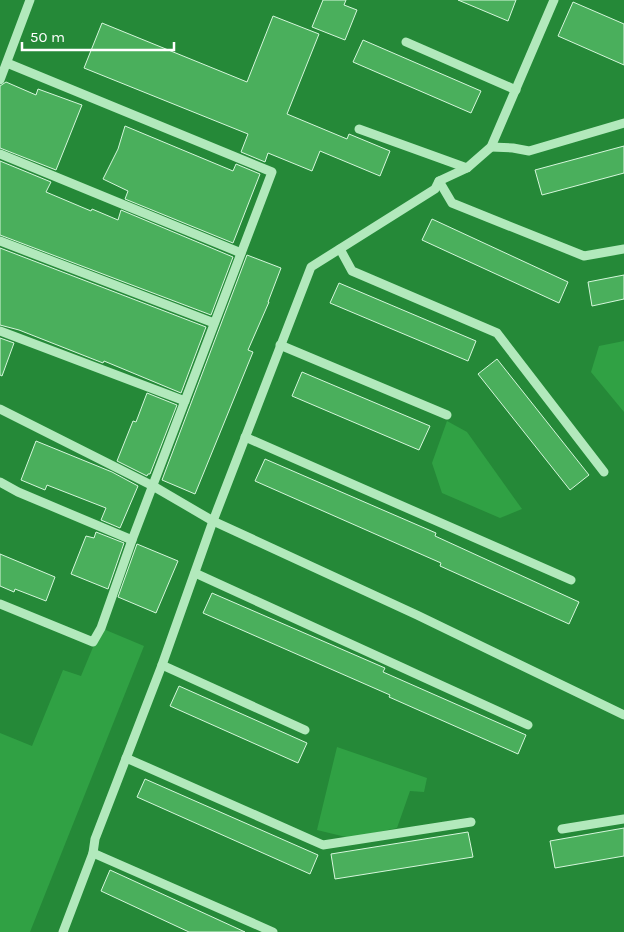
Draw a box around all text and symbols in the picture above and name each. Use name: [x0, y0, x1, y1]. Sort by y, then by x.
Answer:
scale bar: [22, 20, 175, 52]
text: 50 m: [30, 28, 65, 46]

